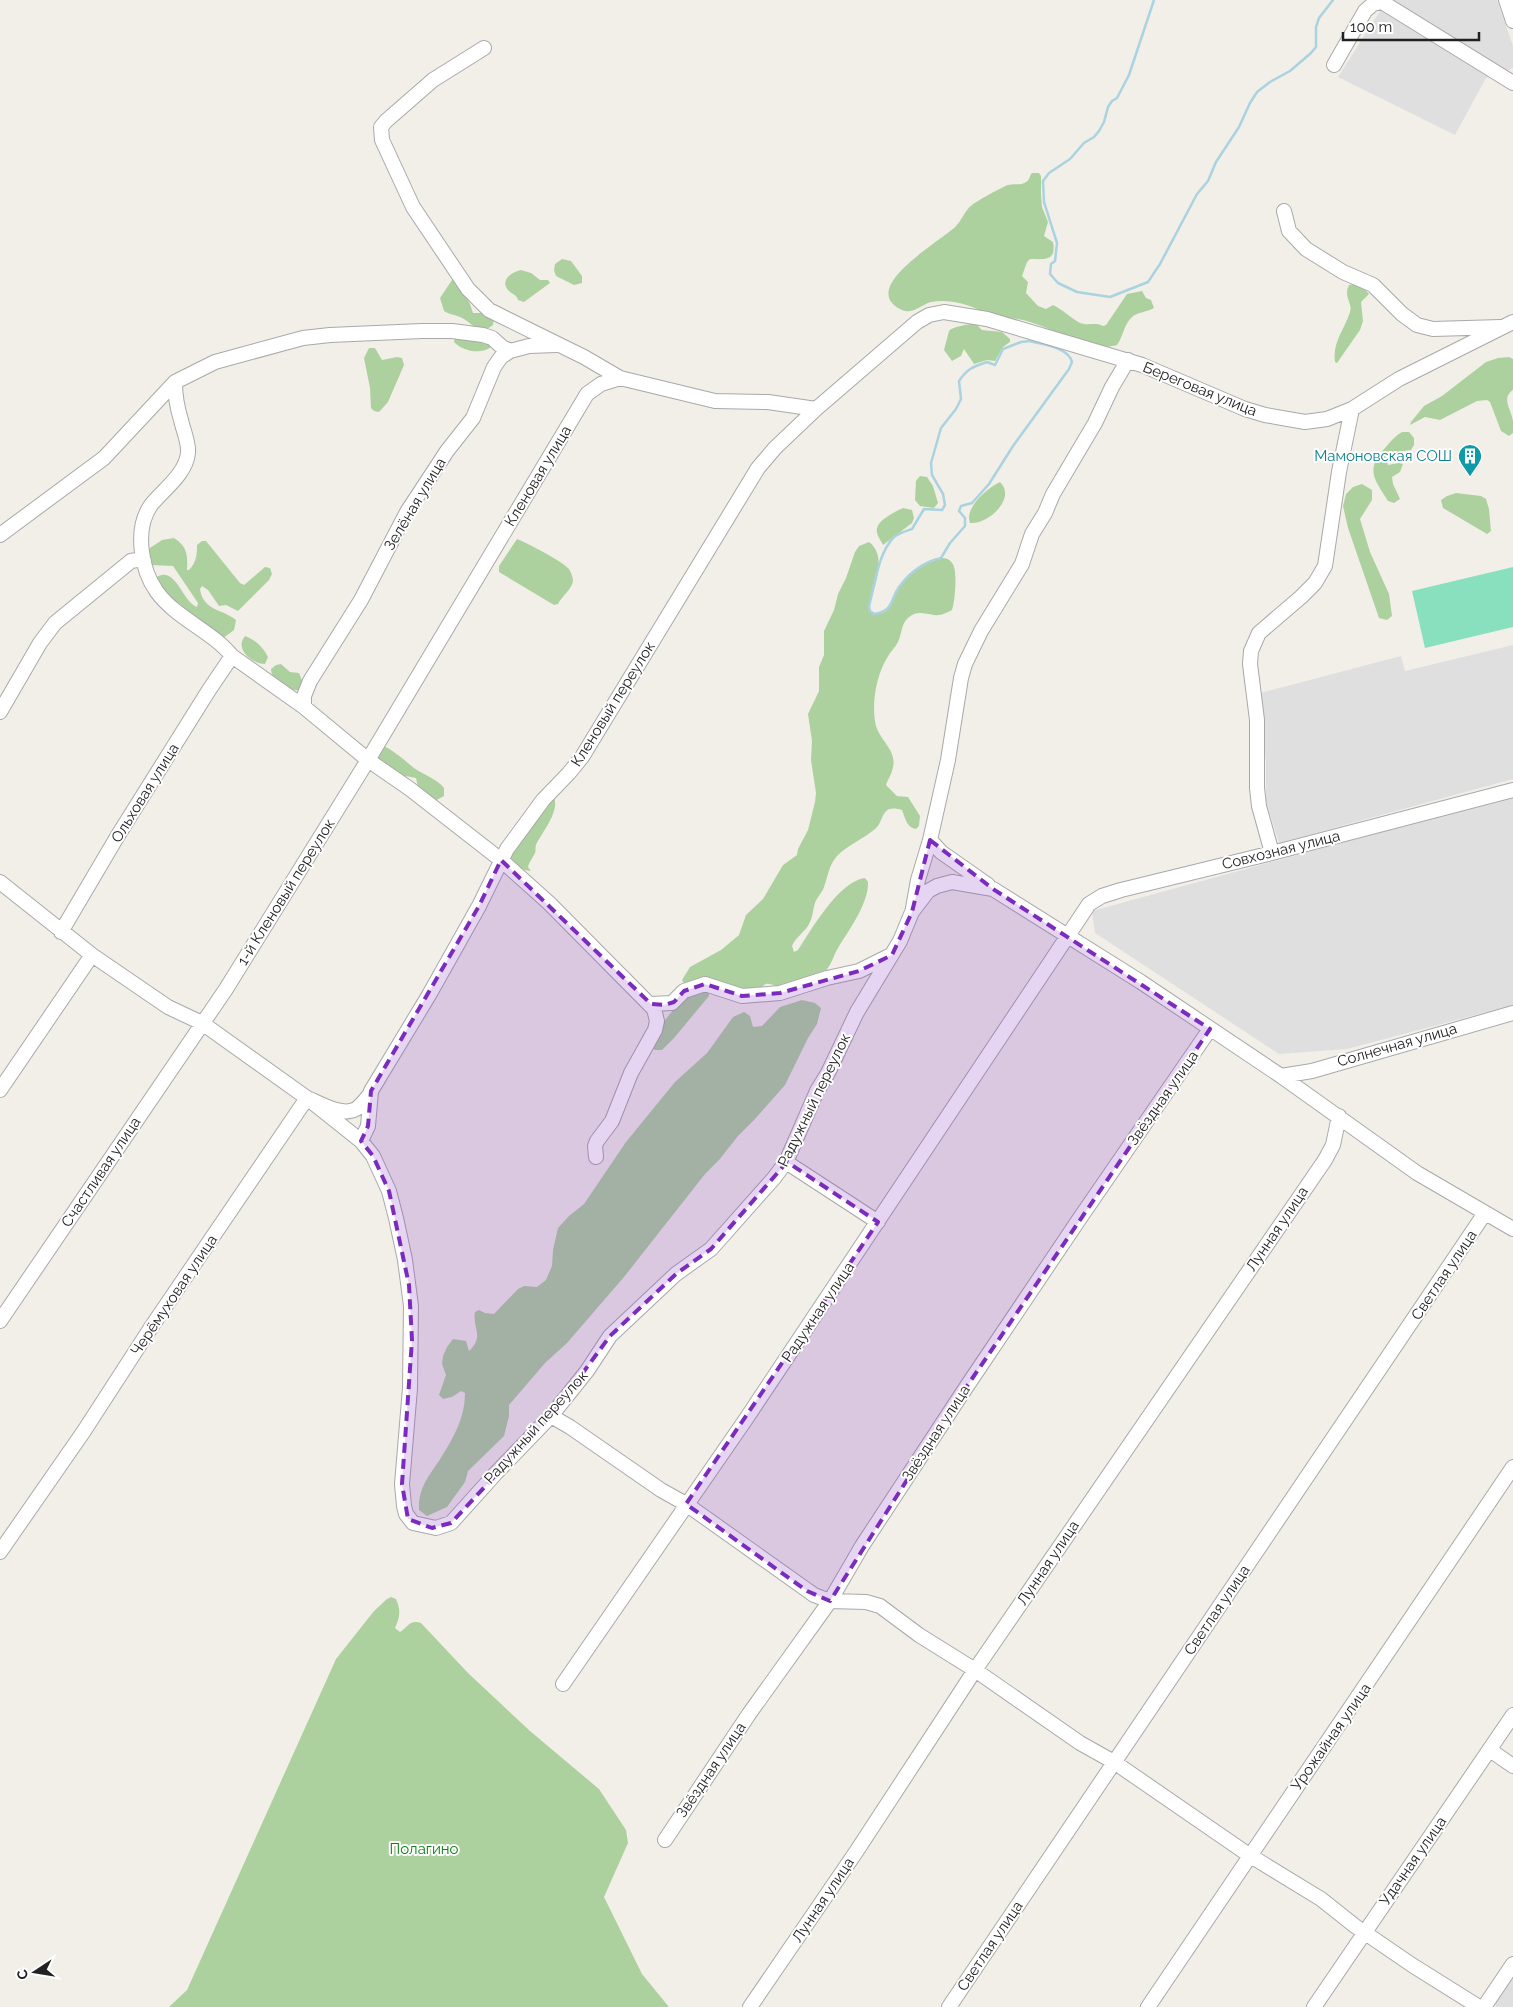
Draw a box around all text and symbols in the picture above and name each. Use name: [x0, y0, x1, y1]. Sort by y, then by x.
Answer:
scale bar: [1343, 10, 1479, 42]
text: 100 m: [1350, 18, 1392, 36]
street label: Береговая улица: [1140, 358, 1260, 420]
street label: Кленовая улица: [501, 422, 575, 530]
building icon: Мамоновская СОШ: [1457, 443, 1483, 477]
place label: Мамоновская СОШ: [1314, 447, 1452, 465]
street label: Зелёная улица: [380, 454, 450, 554]
street label: Кленовый переулок: [567, 638, 659, 770]
street label: Ольховая улица: [107, 740, 183, 846]
street label: 1-й Кленовый переулок: [234, 815, 339, 969]
street label: Совхозная улица: [1220, 827, 1342, 873]
street label: Солнечная улица: [1335, 1019, 1459, 1071]
street label: Радужный переулок: [774, 1030, 854, 1170]
street label: Звёздная улица: [1124, 1047, 1202, 1149]
street label: Счастливая улица: [58, 1114, 144, 1230]
street label: Лунная улица: [1242, 1183, 1312, 1275]
street label: Светлая улица: [1407, 1227, 1481, 1323]
street label: Черёмуховая улица: [127, 1231, 221, 1359]
street label: Радужная улица: [778, 1259, 858, 1365]
street label: Радужный переулок: [480, 1366, 592, 1487]
street label: Звёздная улица: [898, 1381, 974, 1485]
street label: Лунная улица: [1013, 1517, 1083, 1609]
street label: Светлая улица: [1180, 1562, 1254, 1658]
street label: Урожайная улица: [1287, 1680, 1375, 1794]
street label: Звёздная улица: [672, 1719, 750, 1821]
street label: Удачная улица: [1376, 1813, 1450, 1909]
park label: Полагино: [389, 1840, 459, 1858]
street label: Лунная улица: [788, 1854, 858, 1946]
street label: Светлая улица: [953, 1898, 1027, 1994]
north arrow: [10, 1947, 60, 1997]
text: С: [13, 1968, 31, 1981]

